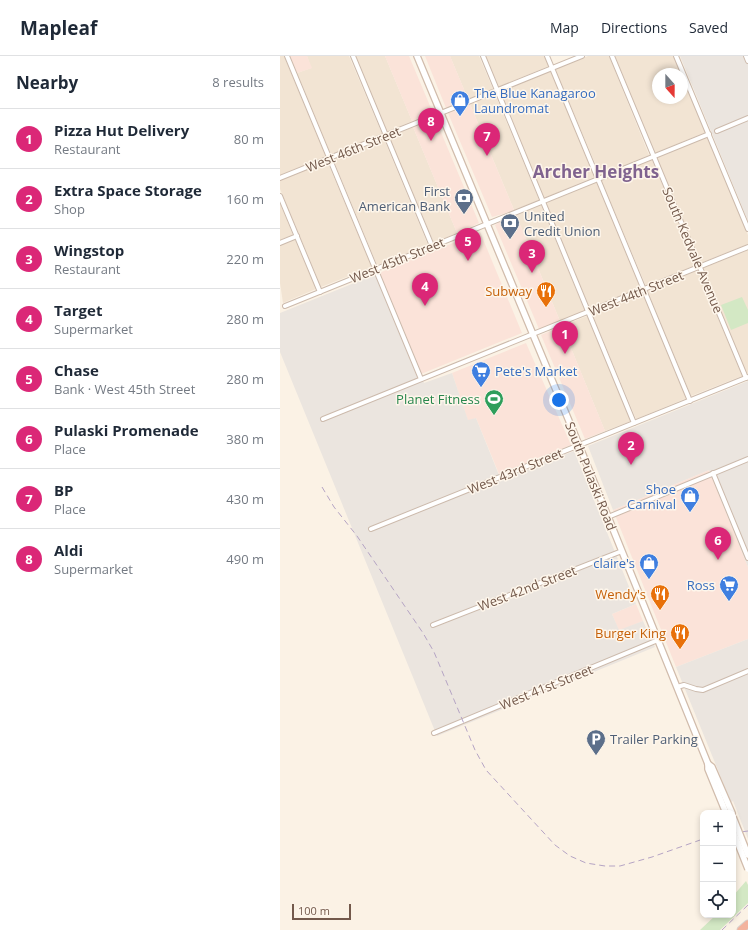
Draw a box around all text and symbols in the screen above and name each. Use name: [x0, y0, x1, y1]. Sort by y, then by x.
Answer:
text: Mapleaf: [20, 15, 97, 41]
text: Map: [550, 18, 579, 37]
text: Directions: [601, 18, 667, 37]
text: Saved: [689, 18, 728, 37]
north arrow: [652, 68, 688, 104]
text: Nearby: [16, 71, 78, 94]
text: 8 results: [212, 73, 264, 91]
place label: The Blue Kanagaroo Laundromat: [474, 84, 596, 117]
shop icon: The Blue Kanagaroo Laundromat: [449, 89, 471, 117]
pin: 8: [418, 108, 444, 141]
text: Pizza Hut Delivery: [54, 120, 189, 140]
street label: West 46th Street: [303, 122, 403, 176]
pin: 7: [474, 123, 500, 156]
text: 1: [25, 130, 33, 148]
text: 80 m: [234, 130, 264, 148]
text: Restaurant: [54, 140, 121, 158]
district label: Archer Heights: [533, 160, 659, 183]
text: Extra Space Storage: [54, 180, 202, 200]
place label: First American Bank: [359, 182, 450, 215]
street label: South Kedvale Avenue: [658, 184, 728, 316]
bank icon: First American Bank: [453, 187, 475, 215]
text: 2: [25, 190, 33, 208]
text: 160 m: [226, 190, 264, 208]
text: Shop: [54, 200, 85, 218]
place label: United Credit Union: [524, 207, 601, 240]
bank icon: United Credit Union: [499, 212, 521, 240]
pin: 5: [455, 228, 481, 261]
street label: West 45th Street: [347, 234, 447, 286]
text: Wingstop: [54, 240, 124, 260]
pin: 3: [519, 240, 545, 273]
text: 3: [25, 250, 33, 268]
text: 220 m: [226, 250, 264, 268]
text: Restaurant: [54, 260, 121, 278]
street label: West 44th Street: [586, 266, 686, 320]
pin: 4: [412, 273, 438, 306]
restaurant icon: Subway: [535, 280, 557, 308]
place label: Subway: [485, 282, 532, 300]
text: Target: [54, 300, 102, 320]
text: 4: [25, 310, 33, 328]
text: 280 m: [226, 310, 264, 328]
text: Supermarket: [54, 320, 133, 338]
pin: 1: [552, 321, 578, 354]
text: Chase: [54, 360, 99, 380]
supermarket icon: Pete's Market: [470, 360, 492, 388]
place label: Pete's Market: [495, 362, 578, 380]
text: 5: [25, 370, 33, 388]
text: 280 m: [226, 370, 264, 388]
text: Bank · West 45th Street: [54, 380, 195, 398]
sports icon: Planet Fitness: [483, 388, 505, 416]
place label: Planet Fitness: [396, 390, 480, 408]
your location: [549, 390, 569, 410]
street label: South Pulaski Road: [561, 419, 621, 533]
text: Pulaski Promenade: [54, 420, 199, 440]
text: 6: [25, 430, 33, 448]
text: 380 m: [226, 430, 264, 448]
pin: 2: [618, 432, 644, 465]
text: Place: [54, 440, 86, 458]
street label: West 43rd Street: [465, 444, 566, 498]
text: BP: [54, 480, 74, 500]
place label: Shoe Carnival: [627, 480, 676, 513]
shop icon: Shoe Carnival: [679, 485, 701, 513]
text: 7: [25, 490, 33, 508]
text: 430 m: [226, 490, 264, 508]
text: Place: [54, 500, 86, 518]
pin: 6: [705, 527, 731, 560]
text: Aldi: [54, 540, 83, 560]
text: 8: [25, 550, 33, 568]
text: 490 m: [226, 550, 264, 568]
shop icon: claire's: [638, 552, 660, 580]
place label: claire's: [593, 554, 635, 572]
text: Supermarket: [54, 560, 133, 578]
street label: West 42nd Street: [475, 561, 579, 615]
supermarket icon: Ross: [718, 574, 740, 602]
place label: Ross: [687, 576, 715, 594]
restaurant icon: Wendy's: [649, 583, 671, 611]
place label: Wendy's: [595, 585, 646, 603]
restaurant icon: Burger King: [669, 622, 691, 650]
place label: Burger King: [595, 624, 666, 642]
street label: West 41st Street: [497, 660, 596, 714]
parking icon: Trailer Parking: [585, 728, 607, 756]
place label: Trailer Parking: [610, 730, 698, 748]
map controls: [700, 810, 736, 918]
button: +: [700, 810, 736, 846]
button: −: [700, 846, 736, 882]
button: locate: [700, 882, 736, 918]
scale bar: [292, 902, 351, 921]
text: 100 m: [298, 903, 330, 918]

